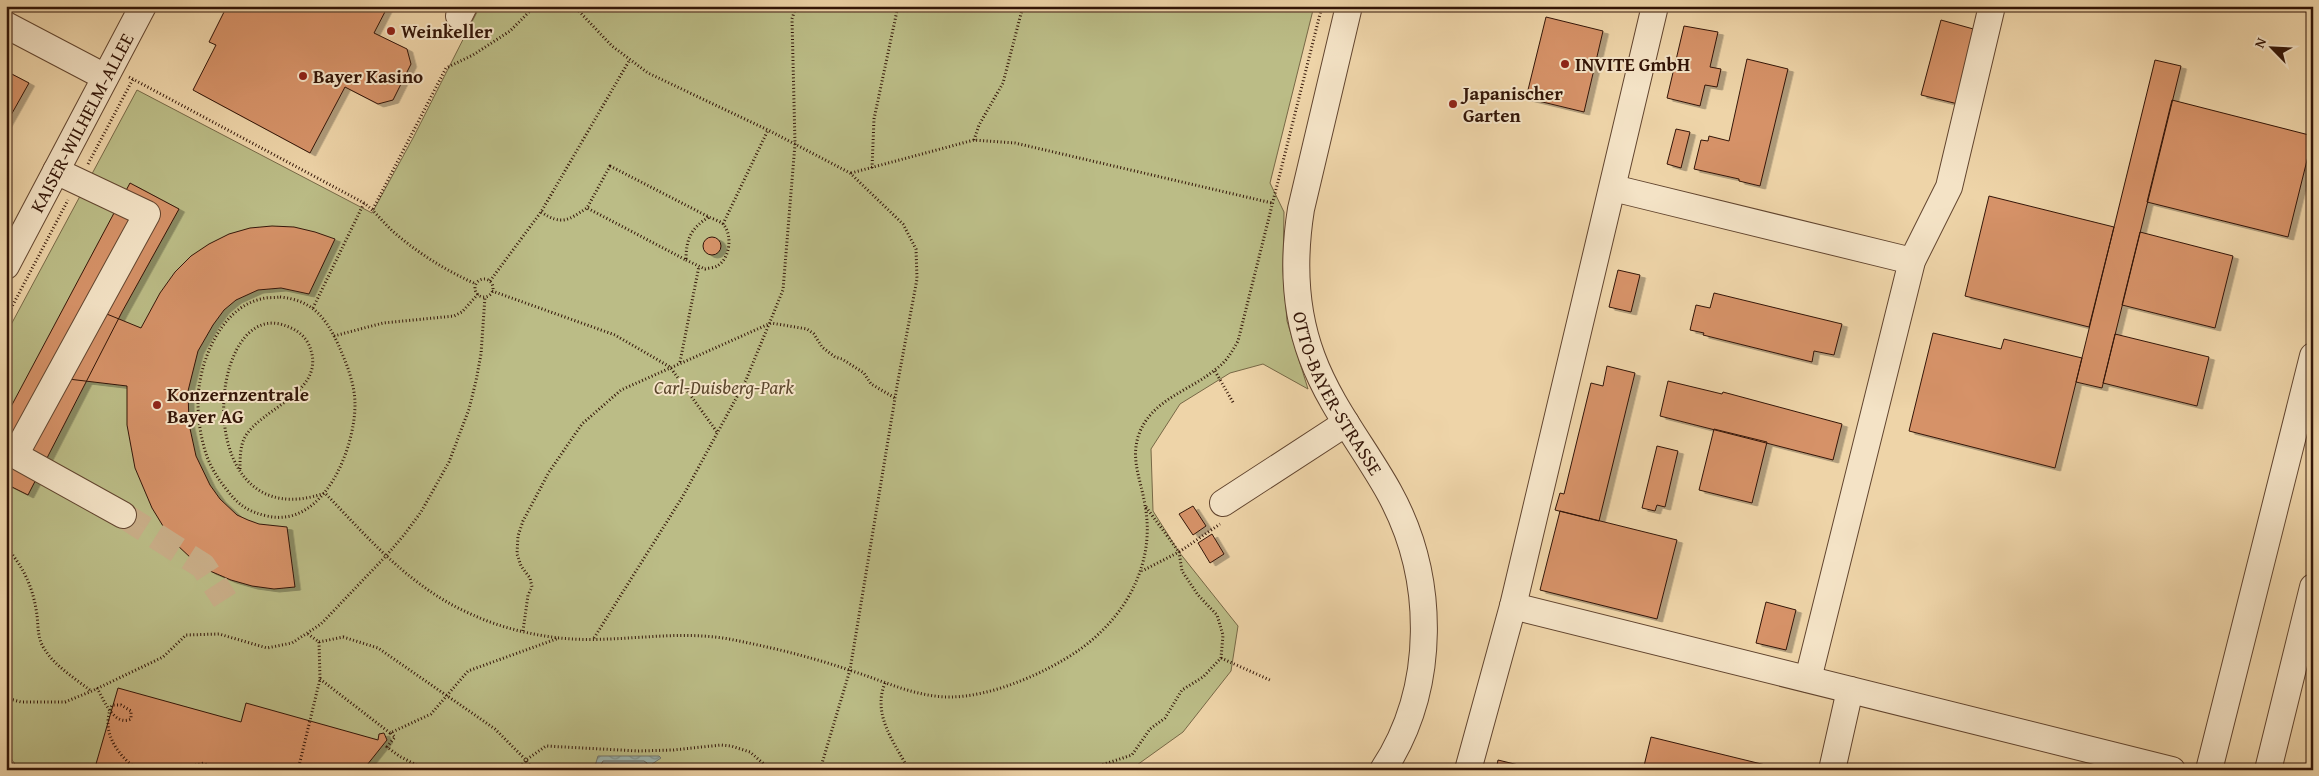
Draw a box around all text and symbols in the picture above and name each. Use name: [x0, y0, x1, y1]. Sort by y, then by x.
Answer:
place label: Weinkeller: [401, 17, 493, 45]
north arrow: [2246, 22, 2296, 72]
marker: Weinkeller: [385, 25, 397, 37]
street label: KAISER-WILHELM-ALLEE: [23, 28, 141, 217]
text: N: [2249, 34, 2271, 51]
place label: INVITE GmbH: [1575, 50, 1690, 78]
marker: INVITE GmbH: [1559, 58, 1571, 70]
place label: Bayer Kasino: [313, 62, 423, 90]
marker: Bayer Kasino: [297, 70, 309, 82]
place label: Japanischer Garten: [1460, 79, 1563, 129]
marker: Japanischer Garten: [1447, 98, 1459, 110]
street label: OTTO-BAYER-STRASSE: [1286, 309, 1390, 481]
park label: Carl-Duisberg-Park: [654, 373, 794, 401]
place label: Konzernzentrale Bayer AG: [167, 380, 309, 430]
marker: Konzernzentrale Bayer AG: [151, 399, 163, 411]

